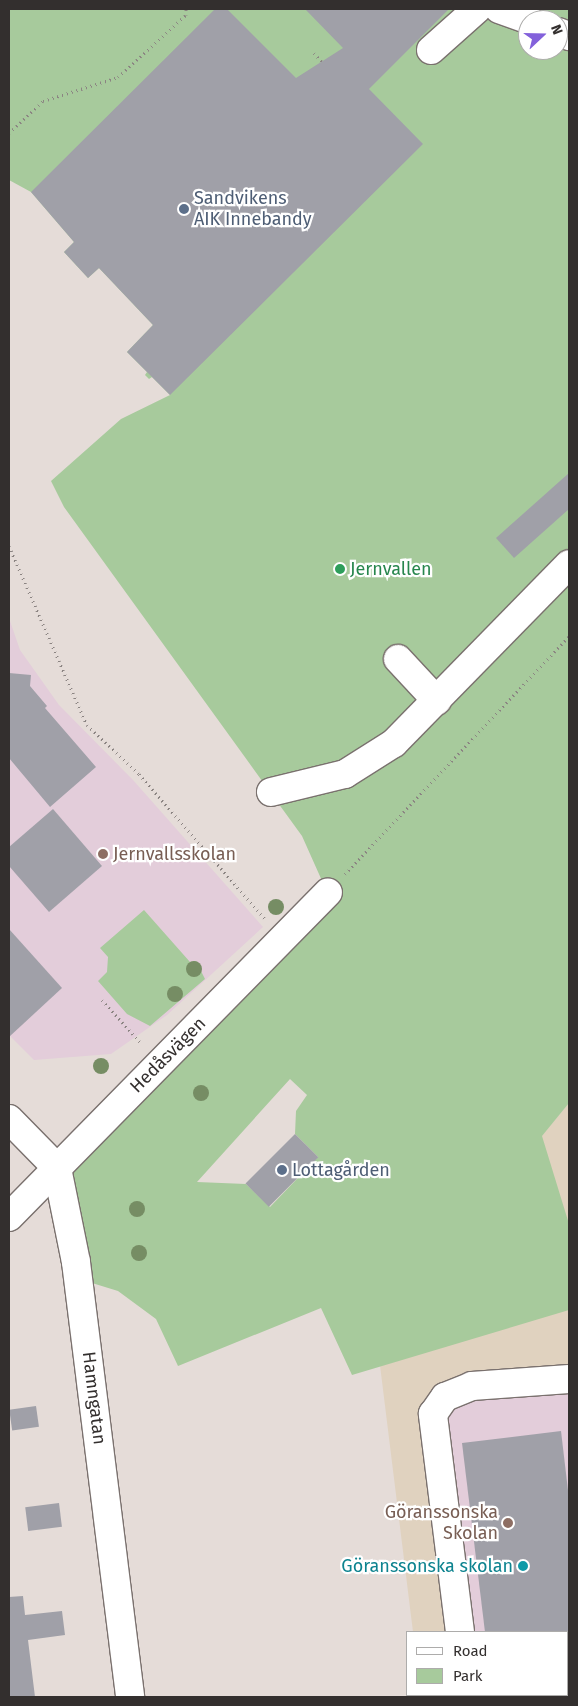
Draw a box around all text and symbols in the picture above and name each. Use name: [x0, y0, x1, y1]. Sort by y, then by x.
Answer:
north arrow: [518, 10, 568, 60]
text: N: [547, 22, 566, 37]
place label: Sandvikens AIK Innebandy: [194, 188, 312, 230]
marker: Sandvikens AIK Innebandy: [178, 203, 190, 215]
place label: Jernvallen: [350, 558, 432, 580]
marker: Jernvallen: [334, 563, 346, 575]
place label: Jernvallsskolan: [113, 843, 236, 865]
marker: Jernvallsskolan: [97, 848, 109, 860]
street label: Hedåsvägen: [126, 1013, 210, 1097]
place label: Lottagården: [292, 1159, 390, 1181]
marker: Lottagården: [276, 1164, 288, 1176]
street label: Hamngatan: [78, 1350, 110, 1446]
place label: Göranssonska Skolan: [385, 1502, 498, 1545]
marker: Göranssonska Skolan: [502, 1517, 514, 1529]
place label: Göranssonska skolan: [341, 1555, 513, 1577]
marker: Göranssonska skolan: [517, 1560, 529, 1572]
legend: [406, 1631, 568, 1696]
text: Road: [453, 1642, 488, 1660]
text: Park: [453, 1667, 483, 1685]

